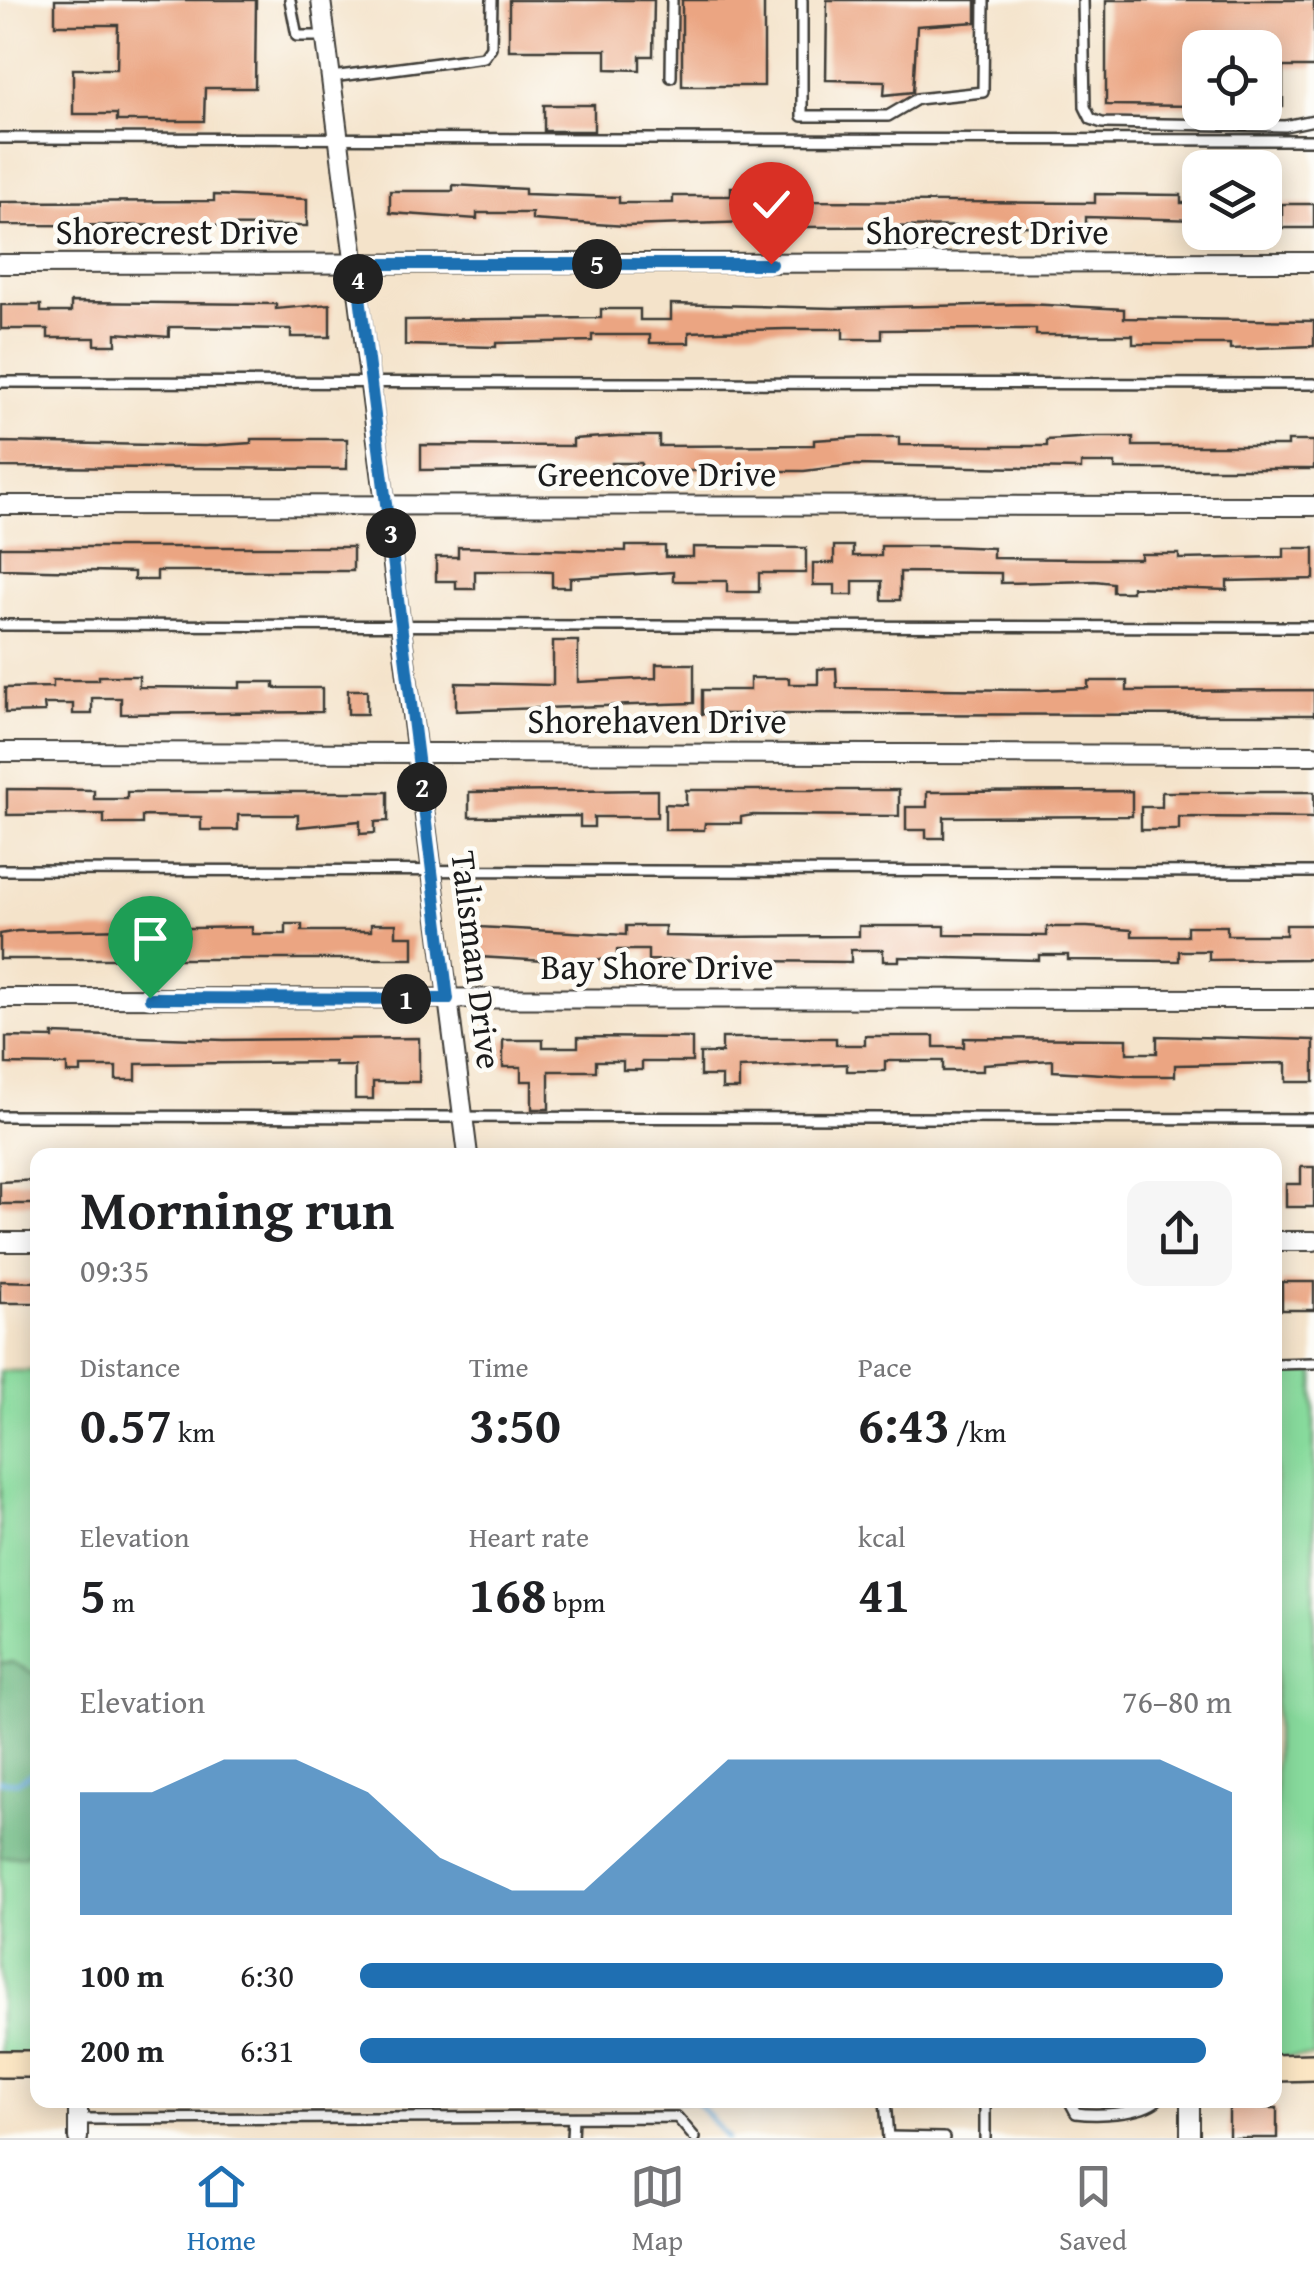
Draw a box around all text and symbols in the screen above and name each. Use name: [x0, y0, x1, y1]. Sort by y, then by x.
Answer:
map controls: [1182, 30, 1282, 250]
button: locate: [1182, 30, 1282, 130]
button: layers: [1182, 150, 1282, 250]
pin: [729, 162, 814, 265]
icon: check: [744, 177, 799, 232]
street label: Shorecrest Drive: [55, 206, 299, 257]
street label: Shorecrest Drive: [865, 206, 1109, 257]
pin: 5: [572, 239, 622, 289]
text: 5: [590, 243, 604, 284]
pin: 4: [333, 254, 383, 304]
text: 4: [351, 258, 365, 299]
street label: Greencove Drive: [538, 448, 776, 499]
pin: 3: [366, 508, 416, 558]
text: 3: [384, 512, 398, 553]
street label: Shorehaven Drive: [527, 695, 787, 746]
pin: 2: [397, 762, 447, 812]
text: 2: [415, 766, 429, 807]
street label: Talisman Drive: [438, 848, 516, 1072]
pin: [108, 896, 193, 999]
icon: arrive: [123, 911, 178, 966]
street label: Bay Shore Drive: [541, 941, 773, 992]
pin: 1: [381, 974, 431, 1024]
text: 1: [399, 978, 413, 1019]
text: Morning run: [80, 1169, 394, 1249]
button: share: [1127, 1181, 1232, 1286]
text: 09:35: [80, 1247, 149, 1294]
text: Distance: [80, 1346, 180, 1387]
text: Time: [469, 1346, 529, 1387]
text: Pace: [858, 1346, 912, 1387]
text: 0.57: [80, 1387, 172, 1460]
text: 3:50: [469, 1387, 561, 1460]
text: 6:43: [858, 1387, 950, 1460]
text: km: [172, 1411, 215, 1452]
text: /km: [950, 1411, 1006, 1452]
text: Elevation: [80, 1516, 190, 1557]
text: Heart rate: [469, 1516, 589, 1557]
text: kcal: [858, 1516, 906, 1557]
text: 5: [80, 1557, 106, 1630]
text: 168: [469, 1557, 547, 1630]
text: 41: [858, 1557, 910, 1630]
text: m: [106, 1581, 135, 1622]
text: bpm: [547, 1581, 605, 1622]
text: Elevation: [80, 1678, 205, 1725]
text: 76–80 m: [1122, 1678, 1232, 1725]
text: 100 m: [80, 1952, 164, 1999]
text: 6:30: [240, 1952, 294, 1999]
text: 200 m: [80, 2027, 164, 2074]
text: 6:31: [240, 2027, 294, 2074]
tab: Home: [187, 2159, 256, 2260]
tab: Map: [630, 2159, 685, 2260]
tab: Saved: [1059, 2159, 1127, 2260]

